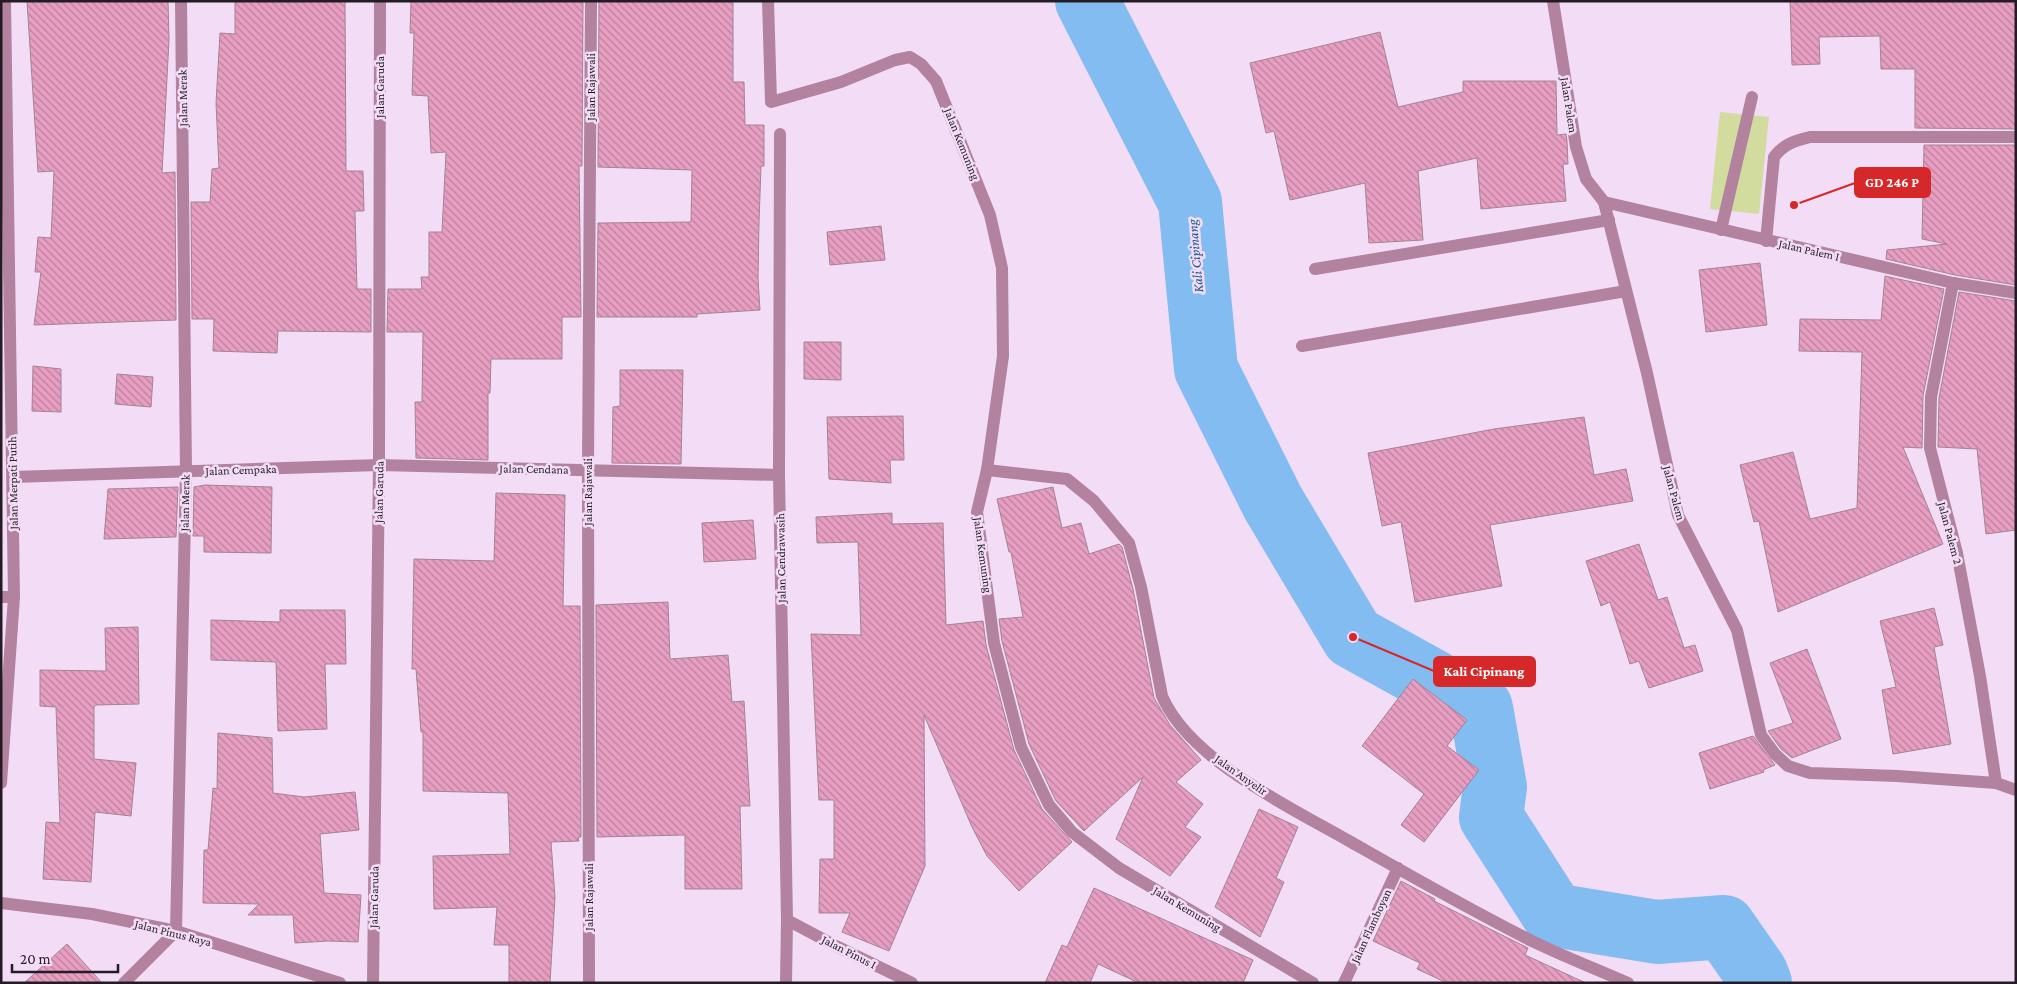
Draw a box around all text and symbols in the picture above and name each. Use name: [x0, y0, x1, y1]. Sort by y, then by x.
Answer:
street label: Jalan Rajawali: [584, 53, 598, 122]
street label: Jalan Garuda: [373, 55, 387, 119]
street label: Jalan Merak: [175, 69, 191, 128]
street label: Jalan Palem: [1558, 75, 1580, 134]
street label: Jalan Kemuning: [941, 105, 983, 182]
callout: GD 246 P: [1855, 168, 1930, 197]
text: GD 246 P: [1865, 174, 1919, 190]
water label: Kali Cipinang: [1184, 218, 1206, 293]
street label: Jalan Palem I: [1776, 236, 1841, 264]
street label: Jalan Merpati Putih: [5, 436, 21, 531]
street label: Jalan Rajawali: [581, 458, 595, 527]
street label: Jalan Garuda: [371, 460, 387, 524]
street label: Jalan Cendana: [498, 461, 569, 477]
street label: Jalan Cempaka: [204, 462, 277, 478]
street label: Jalan Palem: [1660, 463, 1688, 522]
street label: Jalan Merak: [177, 474, 193, 533]
street label: Jalan Palem 2: [1935, 499, 1965, 566]
street label: Jalan Cendrawasih: [773, 512, 789, 604]
street label: Jalan Kemuning: [971, 515, 995, 594]
callout: Kali Cipinang: [1434, 657, 1535, 686]
text: Kali Cipinang: [1444, 663, 1524, 679]
street label: Jalan Anyelir: [1211, 751, 1271, 799]
street label: Jalan Rajawali: [582, 863, 596, 932]
street label: Jalan Garuda: [366, 865, 382, 929]
street label: Jalan Kemuning: [1150, 883, 1224, 935]
street label: Jalan Flamboyan: [1347, 886, 1395, 966]
street label: Jalan Pinus Raya: [132, 916, 213, 949]
street label: Jalan Pinus I: [819, 932, 879, 972]
scale bar: [12, 942, 119, 974]
text: 20 m: [20, 951, 51, 967]

